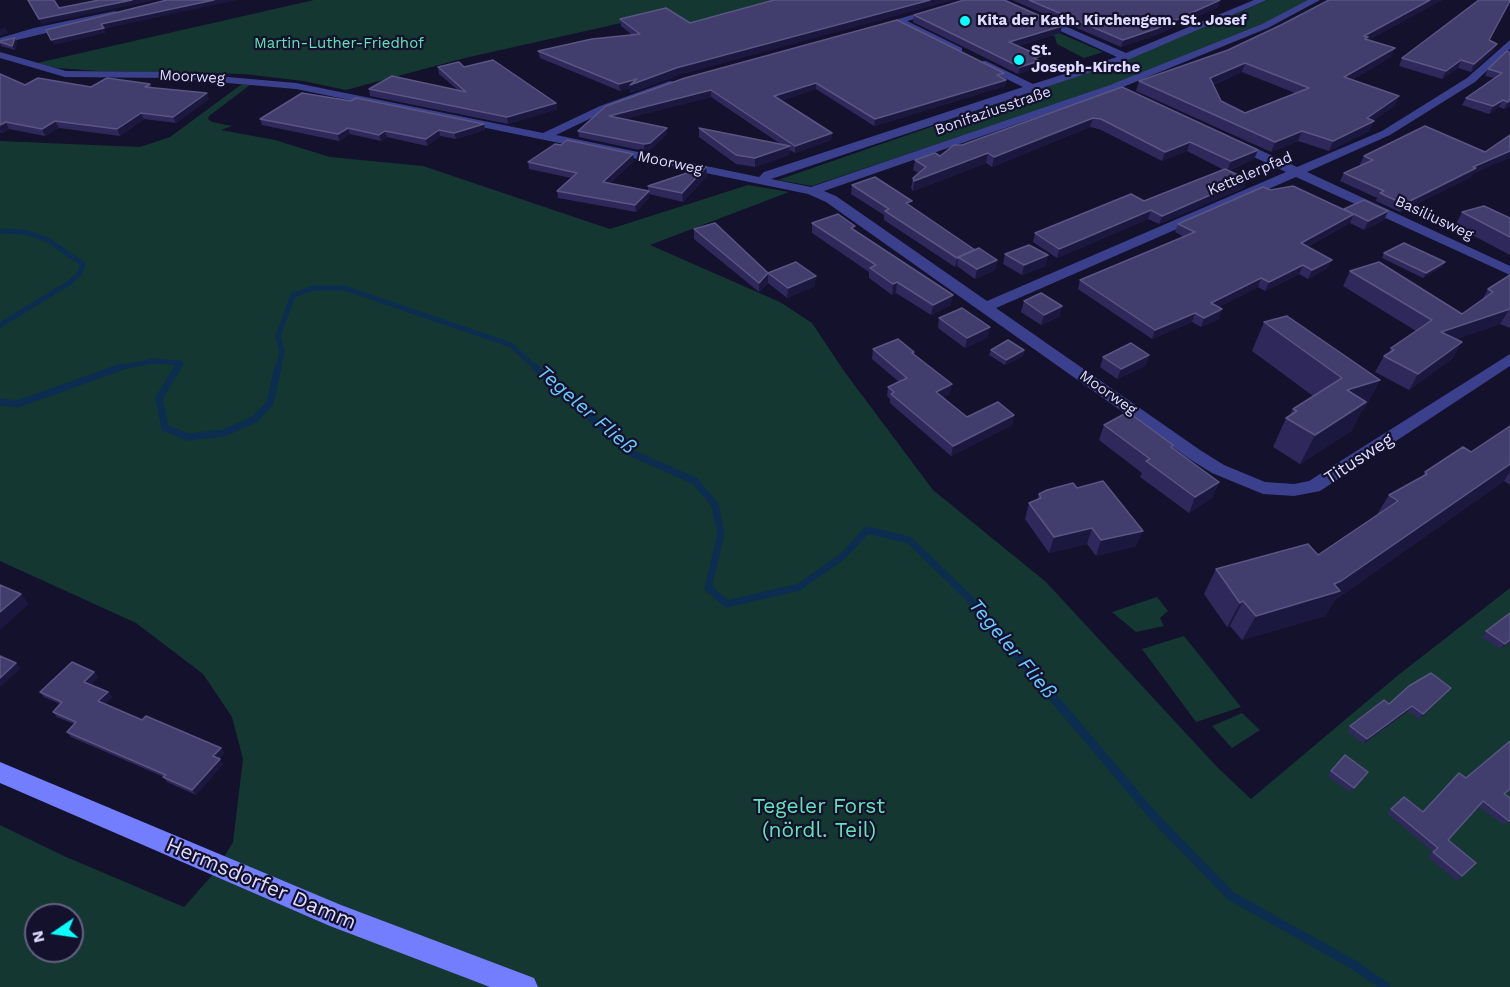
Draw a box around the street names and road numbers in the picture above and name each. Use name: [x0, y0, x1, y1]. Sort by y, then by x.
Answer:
street label: Moorweg: [159, 66, 225, 88]
street label: Bonifaziusstraße: [933, 83, 1053, 139]
street label: Moorweg: [636, 147, 704, 179]
street label: Kettelerpfad: [1205, 148, 1295, 200]
street label: Basiliusweg: [1392, 192, 1476, 244]
street label: Moorweg: [1076, 367, 1140, 419]
street label: Titusweg: [1321, 429, 1397, 489]
street label: Hermsdorfer Damm: [162, 833, 360, 935]

